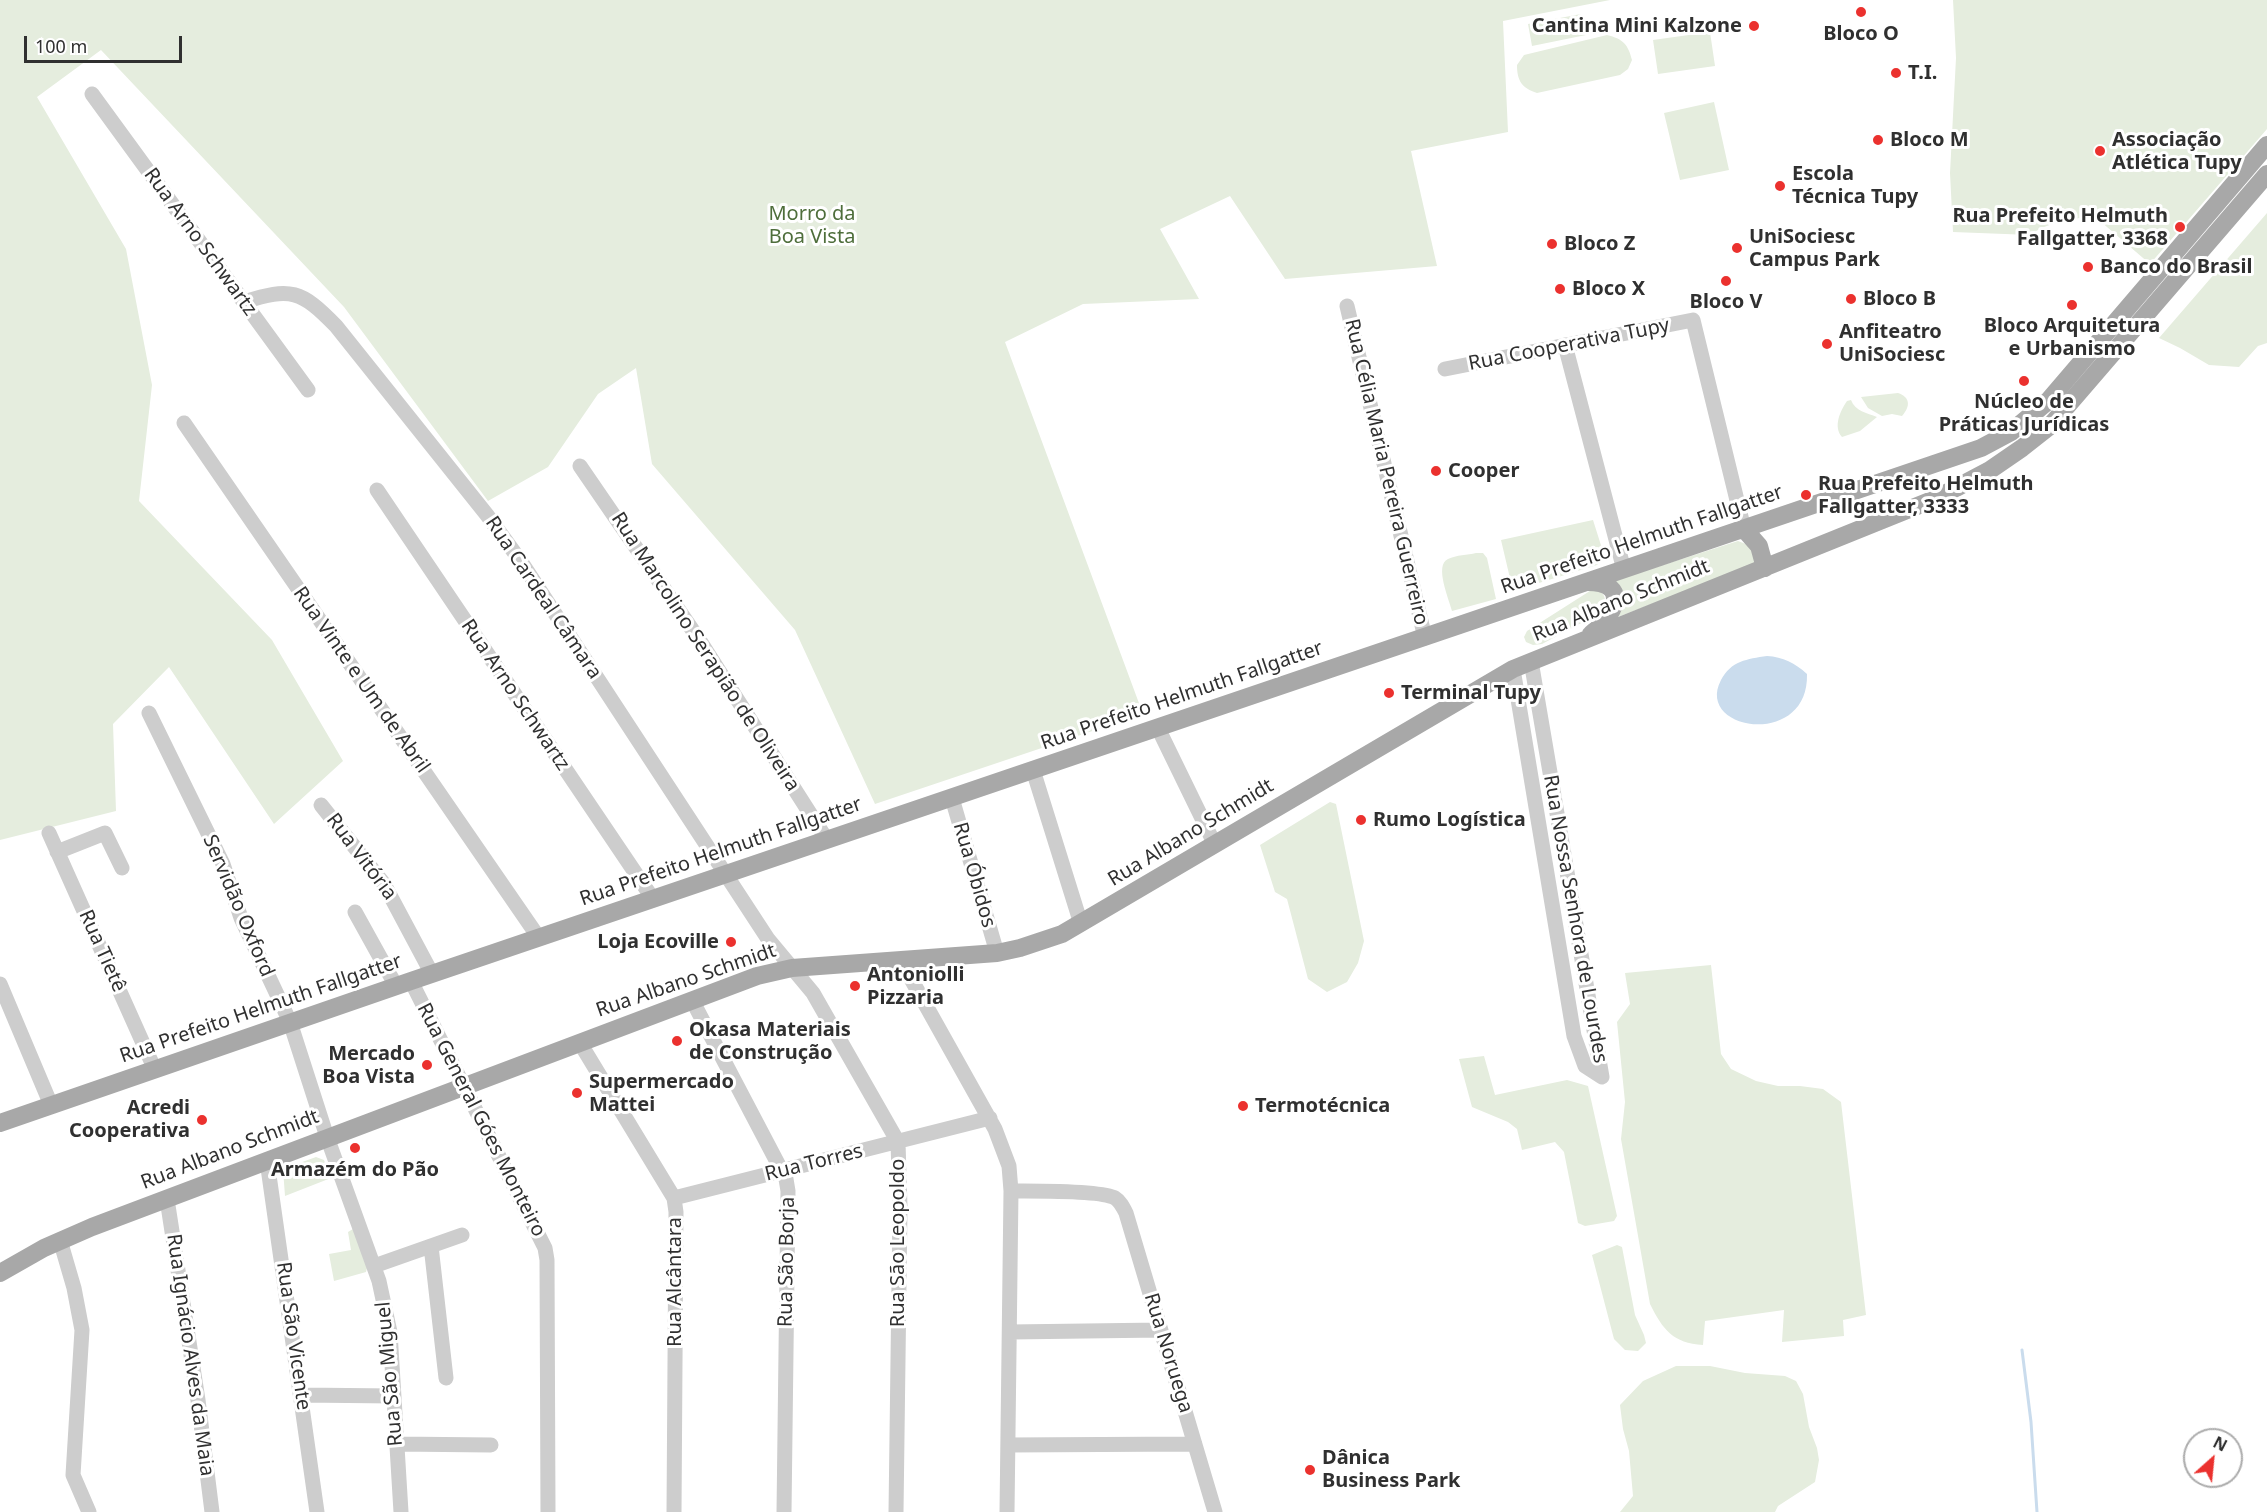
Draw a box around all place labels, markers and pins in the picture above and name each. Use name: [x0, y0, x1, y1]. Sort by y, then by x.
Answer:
marker: Bloco O: [1854, 5, 1868, 19]
place label: Cantina Mini Kalzone: [1532, 14, 1742, 38]
marker: Cantina Mini Kalzone: [1747, 19, 1761, 33]
place label: Bloco O: [1823, 22, 1899, 46]
place label: T.I.: [1908, 61, 1937, 85]
marker: T.I.: [1889, 66, 1903, 80]
place label: Bloco M: [1890, 128, 1969, 152]
place label: Associação Atlética Tupy: [2112, 128, 2242, 175]
marker: Bloco M: [1871, 133, 1885, 147]
marker: Associação Atlética Tupy: [2093, 144, 2107, 158]
place label: Escola Técnica Tupy: [1792, 162, 1918, 209]
marker: Escola Técnica Tupy: [1773, 179, 1787, 193]
place label: Rua Prefeito Helmuth Fallgatter, 3368: [1952, 204, 2168, 251]
marker: Rua Prefeito Helmuth Fallgatter, 3368: [2173, 220, 2187, 234]
place label: UniSociesc Campus Park: [1749, 225, 1880, 272]
place label: Bloco Z: [1564, 232, 1635, 256]
marker: Bloco Z: [1545, 237, 1559, 251]
marker: UniSociesc Campus Park: [1730, 241, 1744, 255]
place label: Banco do Brasil: [2100, 255, 2252, 279]
marker: Banco do Brasil: [2081, 260, 2095, 274]
marker: Bloco V: [1719, 274, 1733, 288]
place label: Bloco X: [1572, 277, 1645, 301]
marker: Bloco X: [1553, 282, 1567, 296]
place label: Bloco B: [1863, 287, 1936, 311]
place label: Bloco V: [1690, 290, 1762, 314]
marker: Bloco B: [1844, 292, 1858, 306]
marker: Bloco Arquitetura e Urbanismo: [2065, 298, 2079, 312]
place label: Bloco Arquitetura e Urbanismo: [1984, 314, 2160, 361]
place label: Anfiteatro UniSociesc: [1839, 320, 1945, 367]
marker: Anfiteatro UniSociesc: [1820, 337, 1834, 351]
marker: Núcleo de Práticas Jurídicas: [2017, 374, 2031, 388]
place label: Núcleo de Práticas Jurídicas: [1939, 390, 2109, 437]
place label: Cooper: [1448, 459, 1519, 483]
marker: Cooper: [1429, 464, 1443, 478]
place label: Rua Prefeito Helmuth Fallgatter, 3333: [1818, 472, 2034, 519]
marker: Rua Prefeito Helmuth Fallgatter, 3333: [1799, 488, 1813, 502]
place label: Terminal Tupy: [1401, 681, 1541, 705]
marker: Terminal Tupy: [1382, 686, 1396, 700]
place label: Rumo Logística: [1373, 808, 1526, 832]
marker: Rumo Logística: [1354, 813, 1368, 827]
place label: Loja Ecoville: [597, 930, 719, 954]
marker: Loja Ecoville: [724, 935, 738, 949]
place label: Antoniolli Pizzaria: [867, 963, 964, 1010]
marker: Antoniolli Pizzaria: [848, 979, 862, 993]
place label: Okasa Materiais de Construção: [689, 1018, 851, 1065]
marker: Okasa Materiais de Construção: [670, 1034, 684, 1048]
place label: Mercado Boa Vista: [322, 1042, 415, 1089]
marker: Mercado Boa Vista: [420, 1058, 434, 1072]
place label: Supermercado Mattei: [589, 1070, 734, 1117]
marker: Supermercado Mattei: [570, 1086, 584, 1100]
place label: Termotécnica: [1255, 1094, 1390, 1118]
place label: Acredi Cooperativa: [69, 1096, 190, 1143]
marker: Termotécnica: [1236, 1099, 1250, 1113]
marker: Acredi Cooperativa: [195, 1113, 209, 1127]
marker: Armazém do Pão: [348, 1141, 362, 1155]
place label: Armazém do Pão: [271, 1158, 439, 1182]
place label: Dânica Business Park: [1322, 1446, 1460, 1493]
marker: Dânica Business Park: [1303, 1463, 1317, 1477]

